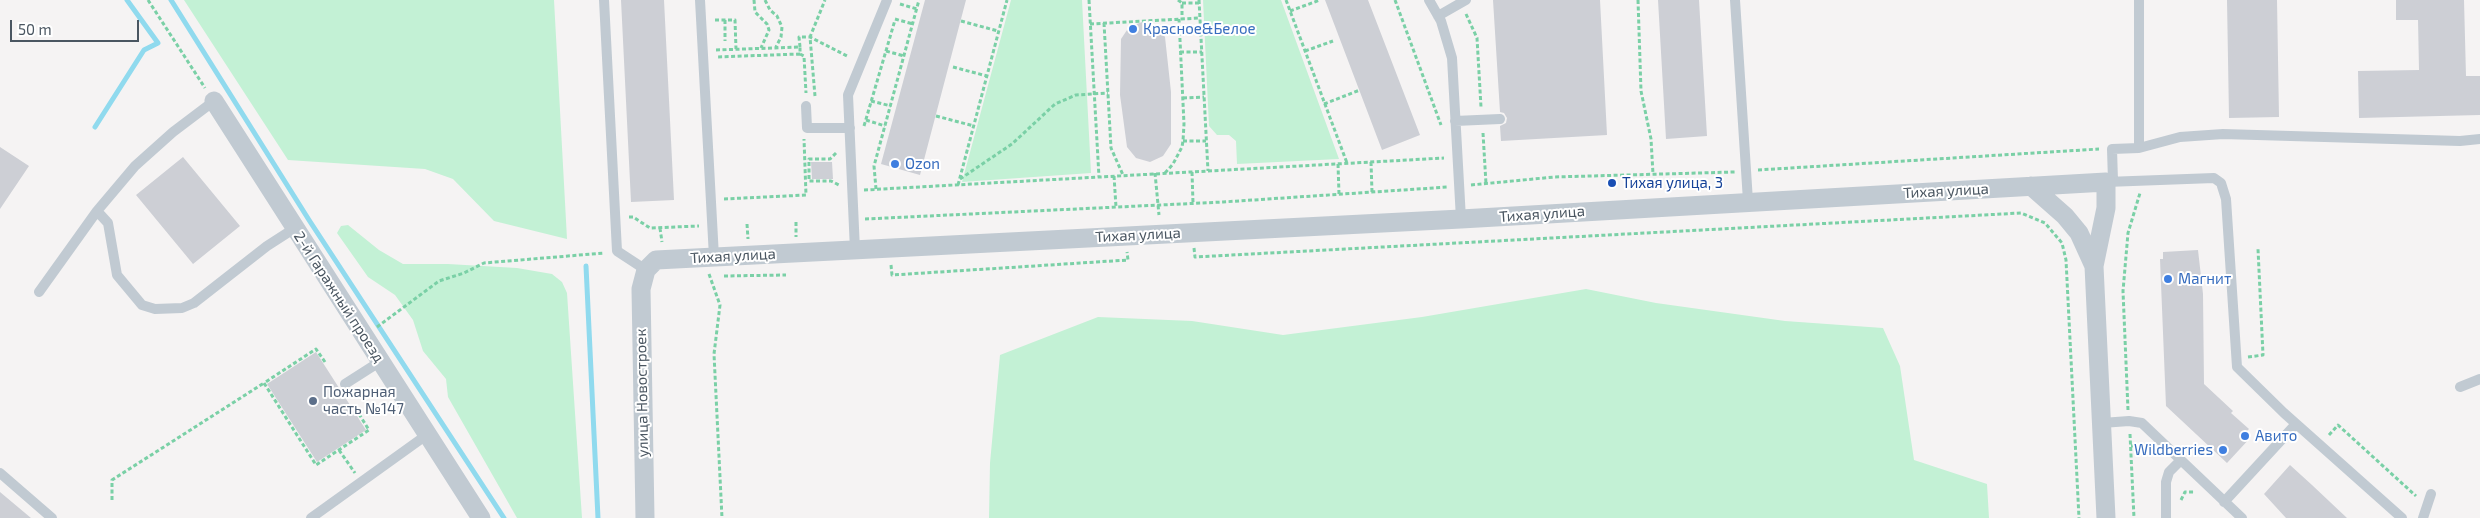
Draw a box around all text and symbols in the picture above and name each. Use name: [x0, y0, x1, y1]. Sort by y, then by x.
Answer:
scale bar: [12, 10, 141, 42]
text: 50 m: [18, 20, 52, 38]
place label: Красное&Белое: [1143, 20, 1256, 38]
marker: Красное&Белое: [1127, 23, 1139, 35]
place label: Ozon: [905, 155, 940, 173]
marker: Ozon: [889, 158, 901, 170]
place label: Тихая улица, 3: [1622, 174, 1723, 192]
marker: Тихая улица, 3: [1606, 177, 1618, 189]
street label: Тихая улица: [1903, 180, 1989, 202]
street label: Тихая улица: [1499, 202, 1585, 226]
street label: Тихая улица: [1095, 224, 1181, 246]
street label: 2-й Гаражный проезд: [290, 228, 388, 366]
street label: Тихая улица: [690, 245, 776, 267]
place label: Магнит: [2178, 270, 2231, 288]
marker: Магнит: [2162, 273, 2174, 285]
street label: улица Новостроек: [632, 328, 652, 458]
place label: Пожарная часть №147: [323, 383, 404, 418]
marker: Пожарная часть №147: [307, 395, 319, 407]
place label: Авито: [2255, 427, 2297, 445]
marker: Авито: [2239, 430, 2251, 442]
place label: Wildberries: [2134, 441, 2213, 459]
marker: Wildberries: [2217, 444, 2229, 456]

